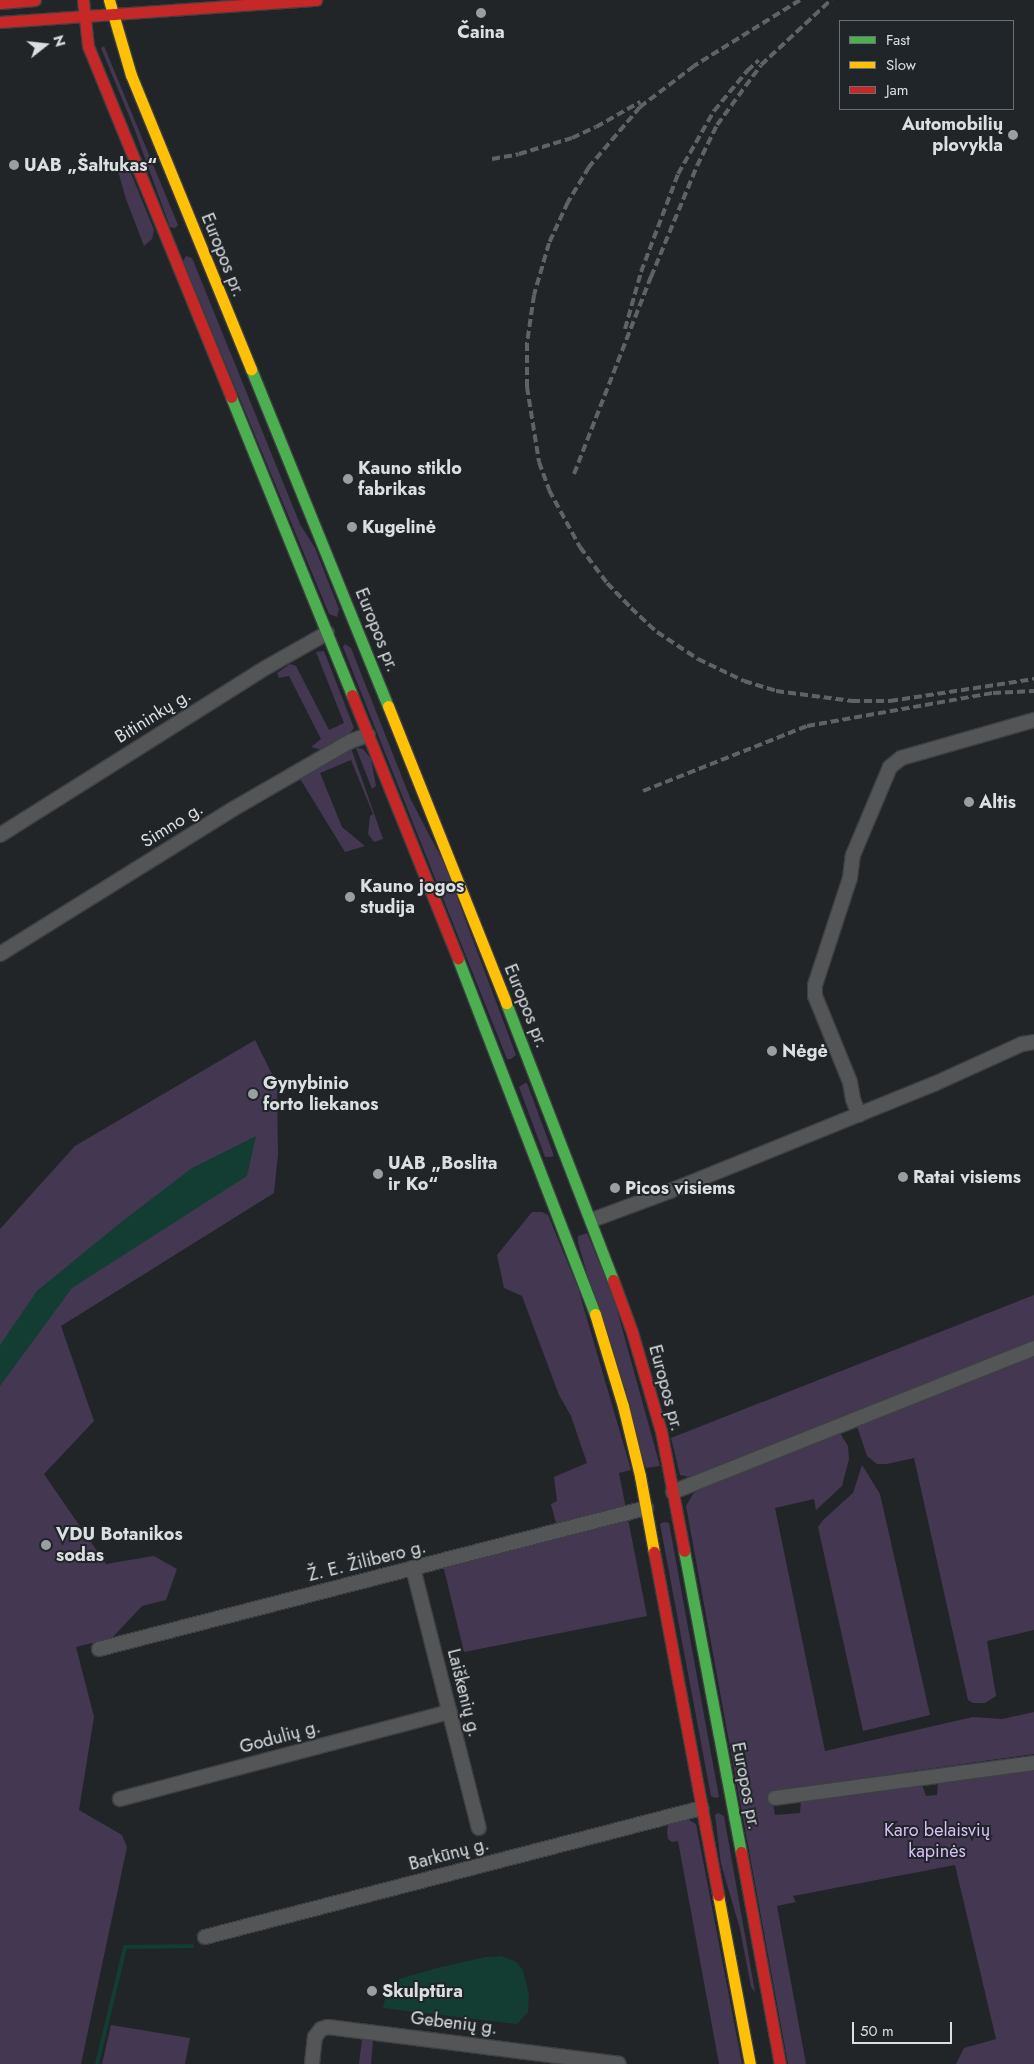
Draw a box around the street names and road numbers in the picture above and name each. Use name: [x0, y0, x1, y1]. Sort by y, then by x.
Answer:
street label: Europos pr.: [196, 210, 250, 300]
street label: Europos pr.: [350, 585, 404, 675]
street label: Bitininkų g.: [111, 684, 195, 748]
street label: Simno g.: [137, 798, 207, 852]
street label: Europos pr.: [499, 961, 553, 1051]
street label: Europos pr.: [644, 1342, 688, 1434]
street label: Ž. E. Žilibero g.: [306, 1536, 428, 1586]
street label: Laiškenių g.: [443, 1647, 485, 1739]
street label: Godulių g.: [237, 1716, 323, 1758]
street label: Europos pr.: [727, 1740, 765, 1832]
street label: Barkūnų g.: [407, 1833, 491, 1875]
street label: Gebenių g.: [409, 2007, 499, 2039]

